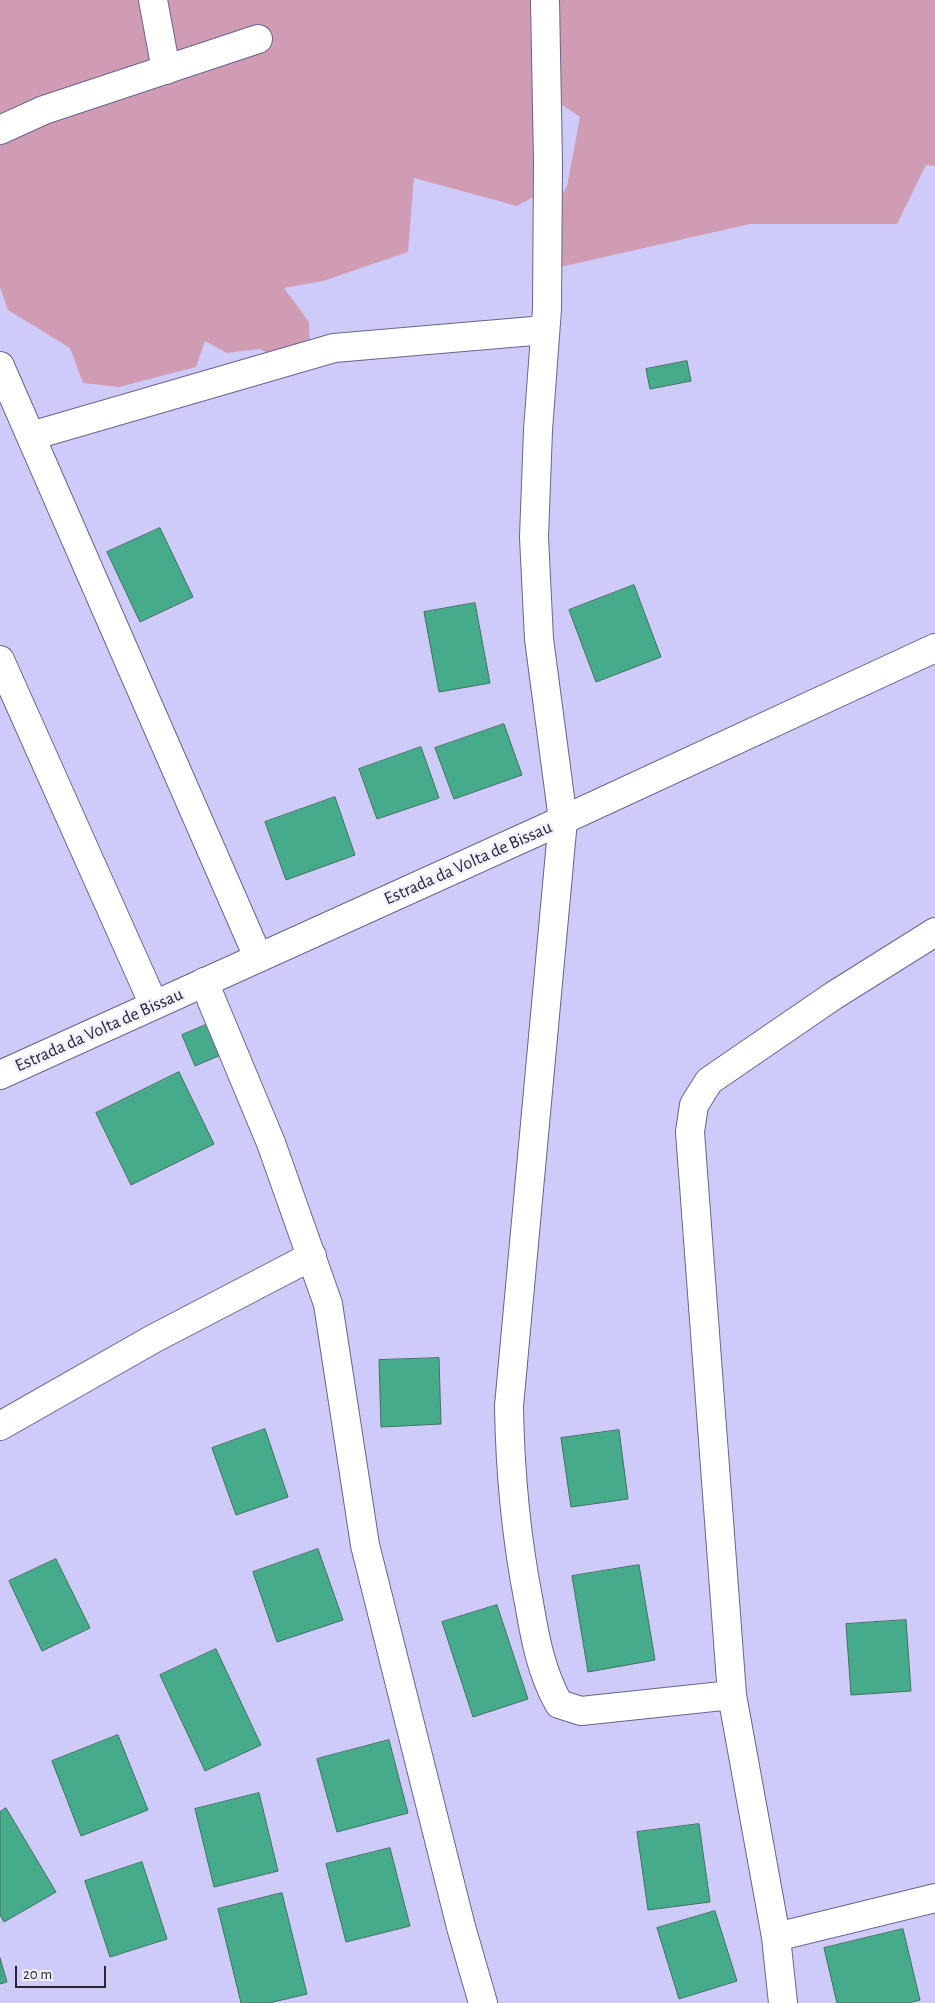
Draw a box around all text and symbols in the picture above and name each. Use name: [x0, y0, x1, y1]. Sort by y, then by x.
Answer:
street label: Estrada da Volta de Bissau: [381, 816, 555, 910]
street label: Estrada da Volta de Bissau: [12, 983, 186, 1077]
scale bar: [18, 1956, 109, 1988]
text: 20 m: [23, 1967, 52, 1982]

